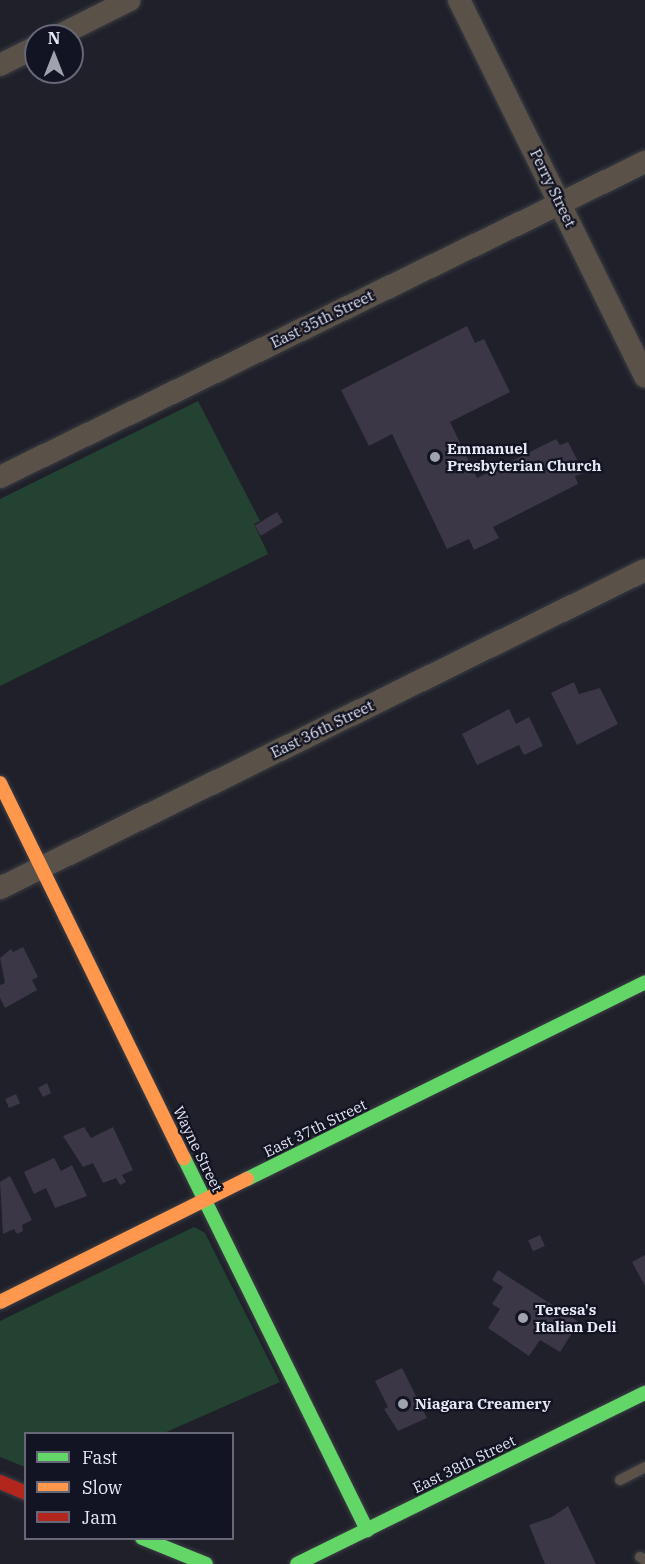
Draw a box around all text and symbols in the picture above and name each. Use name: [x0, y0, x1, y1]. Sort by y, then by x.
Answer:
north arrow: [24, 24, 84, 84]
text: N: [48, 28, 60, 48]
street label: Perry Street: [526, 146, 580, 230]
street label: East 35th Street: [268, 286, 376, 352]
place label: Emmanuel Presbyterian Church: [447, 439, 601, 474]
marker: Emmanuel Presbyterian Church: [428, 450, 442, 464]
street label: East 36th Street: [268, 696, 376, 762]
street label: East 37th Street: [261, 1095, 369, 1161]
street label: Wayne Street: [170, 1103, 226, 1195]
place label: Teresa's Italian Deli: [535, 1300, 617, 1335]
marker: Teresa's Italian Deli: [516, 1311, 530, 1325]
place label: Niagara Creamery: [415, 1395, 551, 1413]
marker: Niagara Creamery: [396, 1397, 410, 1411]
street label: East 38th Street: [410, 1431, 518, 1497]
legend: [24, 1432, 234, 1540]
text: Fast: [82, 1446, 117, 1469]
text: Slow: [82, 1476, 122, 1499]
text: Jam: [82, 1506, 117, 1529]

